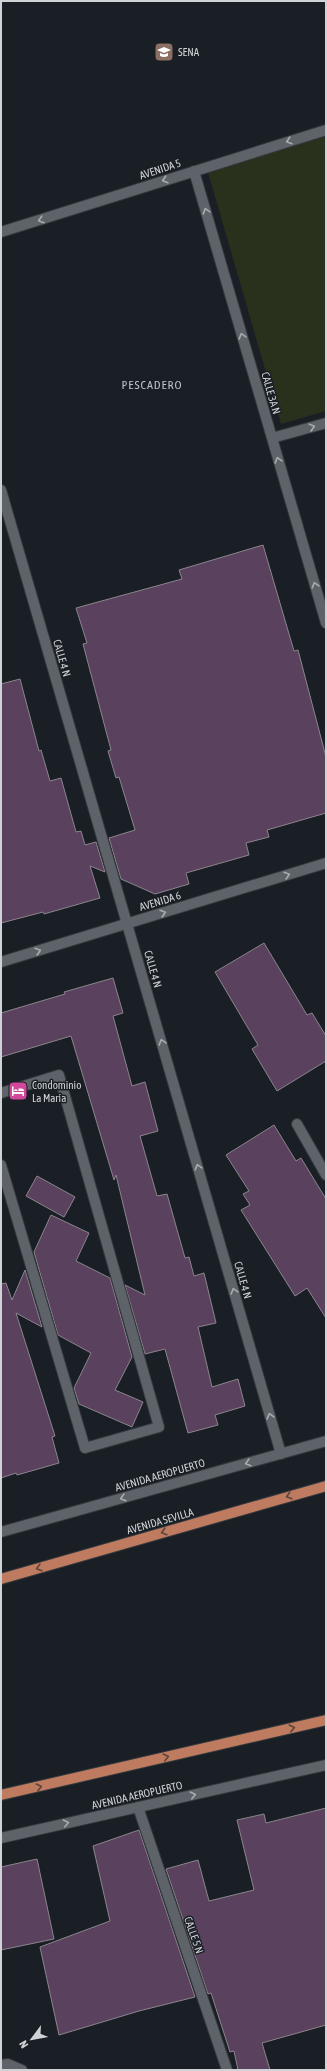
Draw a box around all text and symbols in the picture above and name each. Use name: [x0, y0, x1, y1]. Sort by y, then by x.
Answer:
school or university icon: SENA: [153, 41, 175, 63]
place label: SENA: [178, 46, 200, 58]
one-way arrow: [285, 136, 292, 145]
street label: AVENIDA 5: [138, 157, 182, 181]
one-way arrow: [161, 175, 168, 184]
one-way arrow: [202, 208, 211, 215]
one-way arrow: [37, 215, 44, 223]
one-way arrow: [238, 332, 247, 339]
street label: CALLE 3A N: [259, 370, 283, 416]
district label: PESCADERO: [121, 378, 183, 392]
one-way arrow: [309, 423, 316, 432]
one-way arrow: [274, 457, 283, 464]
one-way arrow: [311, 582, 320, 589]
street label: CALLE 4 N: [51, 638, 73, 678]
one-way arrow: [283, 871, 290, 880]
street label: AVENIDA 6: [138, 889, 182, 913]
one-way arrow: [159, 909, 166, 918]
one-way arrow: [35, 947, 42, 956]
street label: CALLE 4 N: [142, 949, 164, 989]
one-way arrow: [158, 1038, 167, 1045]
place label: Condominio La María: [32, 1079, 81, 1104]
hotel icon: Condominio La María: [7, 1080, 29, 1102]
one-way arrow: [194, 1163, 203, 1170]
street label: CALLE 4 N: [232, 1260, 254, 1300]
one-way arrow: [230, 1288, 239, 1295]
one-way arrow: [266, 1413, 275, 1420]
street label: AVENIDA AEROPUERTO: [114, 1456, 206, 1494]
one-way arrow: [245, 1458, 252, 1467]
one-way arrow: [285, 1492, 292, 1500]
one-way arrow: [120, 1494, 126, 1502]
street label: AVENIDA SEVILLA: [125, 1506, 195, 1536]
one-way arrow: [160, 1527, 167, 1536]
one-way arrow: [35, 1563, 42, 1572]
one-way arrow: [289, 1725, 296, 1733]
one-way arrow: [163, 1754, 169, 1762]
street label: AVENIDA AEROPUERTO: [91, 1779, 183, 1811]
one-way arrow: [36, 1783, 42, 1791]
one-way arrow: [190, 1791, 196, 1799]
one-way arrow: [63, 1820, 70, 1828]
street label: CALLE 5 N: [182, 1915, 206, 1955]
north arrow: [12, 2019, 52, 2059]
text: N: [17, 2038, 30, 2050]

